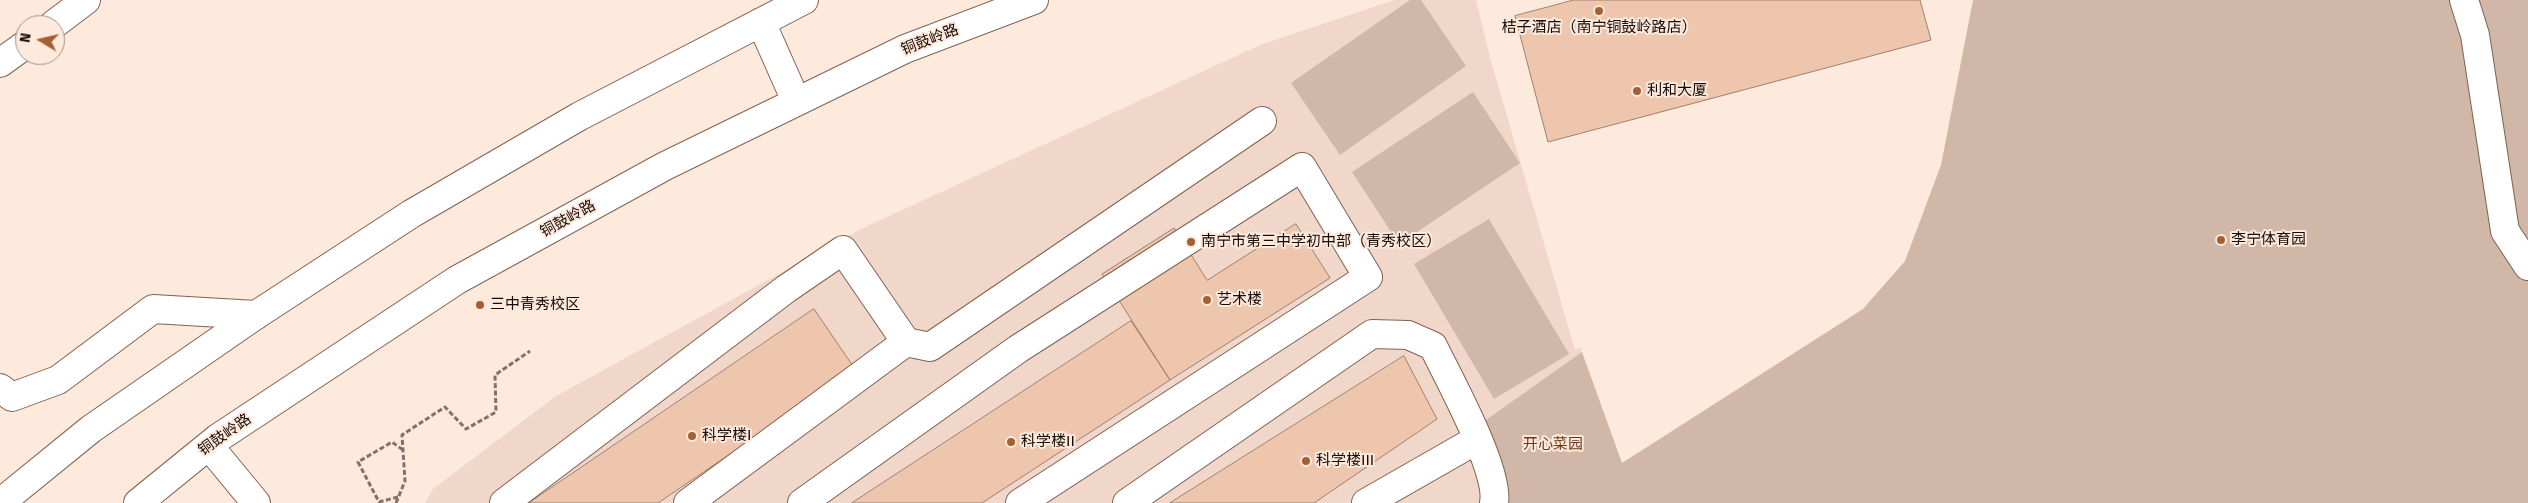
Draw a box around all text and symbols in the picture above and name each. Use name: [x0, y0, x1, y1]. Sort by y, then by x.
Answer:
marker: 桔子酒店（南宁铜鼓岭路店）: [1593, 5, 1605, 17]
north arrow: [15, 15, 65, 65]
place label: 桔子酒店（南宁铜鼓岭路店）: [1502, 19, 1696, 37]
street label: 铜鼓岭路: [899, 21, 961, 59]
text: N: [17, 32, 35, 44]
place label: 利和大厦: [1647, 82, 1707, 100]
marker: 利和大厦: [1631, 85, 1643, 97]
street label: 铜鼓岭路: [537, 197, 599, 241]
place label: 李宁体育园: [2231, 231, 2306, 249]
place label: 南宁市第三中学初中部（青秀校区）: [1201, 233, 1441, 251]
marker: 李宁体育园: [2215, 234, 2227, 246]
marker: 南宁市第三中学初中部（青秀校区）: [1185, 236, 1197, 248]
place label: 艺术楼: [1217, 291, 1262, 309]
marker: 艺术楼: [1201, 294, 1213, 306]
place label: 三中青秀校区: [490, 296, 580, 314]
marker: 三中青秀校区: [474, 299, 486, 311]
street label: 铜鼓岭路: [195, 410, 255, 460]
place label: 科学楼I: [702, 427, 751, 445]
marker: 科学楼I: [686, 430, 698, 442]
place label: 科学楼II: [1021, 433, 1075, 451]
marker: 科学楼II: [1005, 436, 1017, 448]
park label: 开心菜园: [1523, 436, 1583, 454]
place label: 科学楼III: [1316, 452, 1374, 470]
marker: 科学楼III: [1300, 455, 1312, 467]

